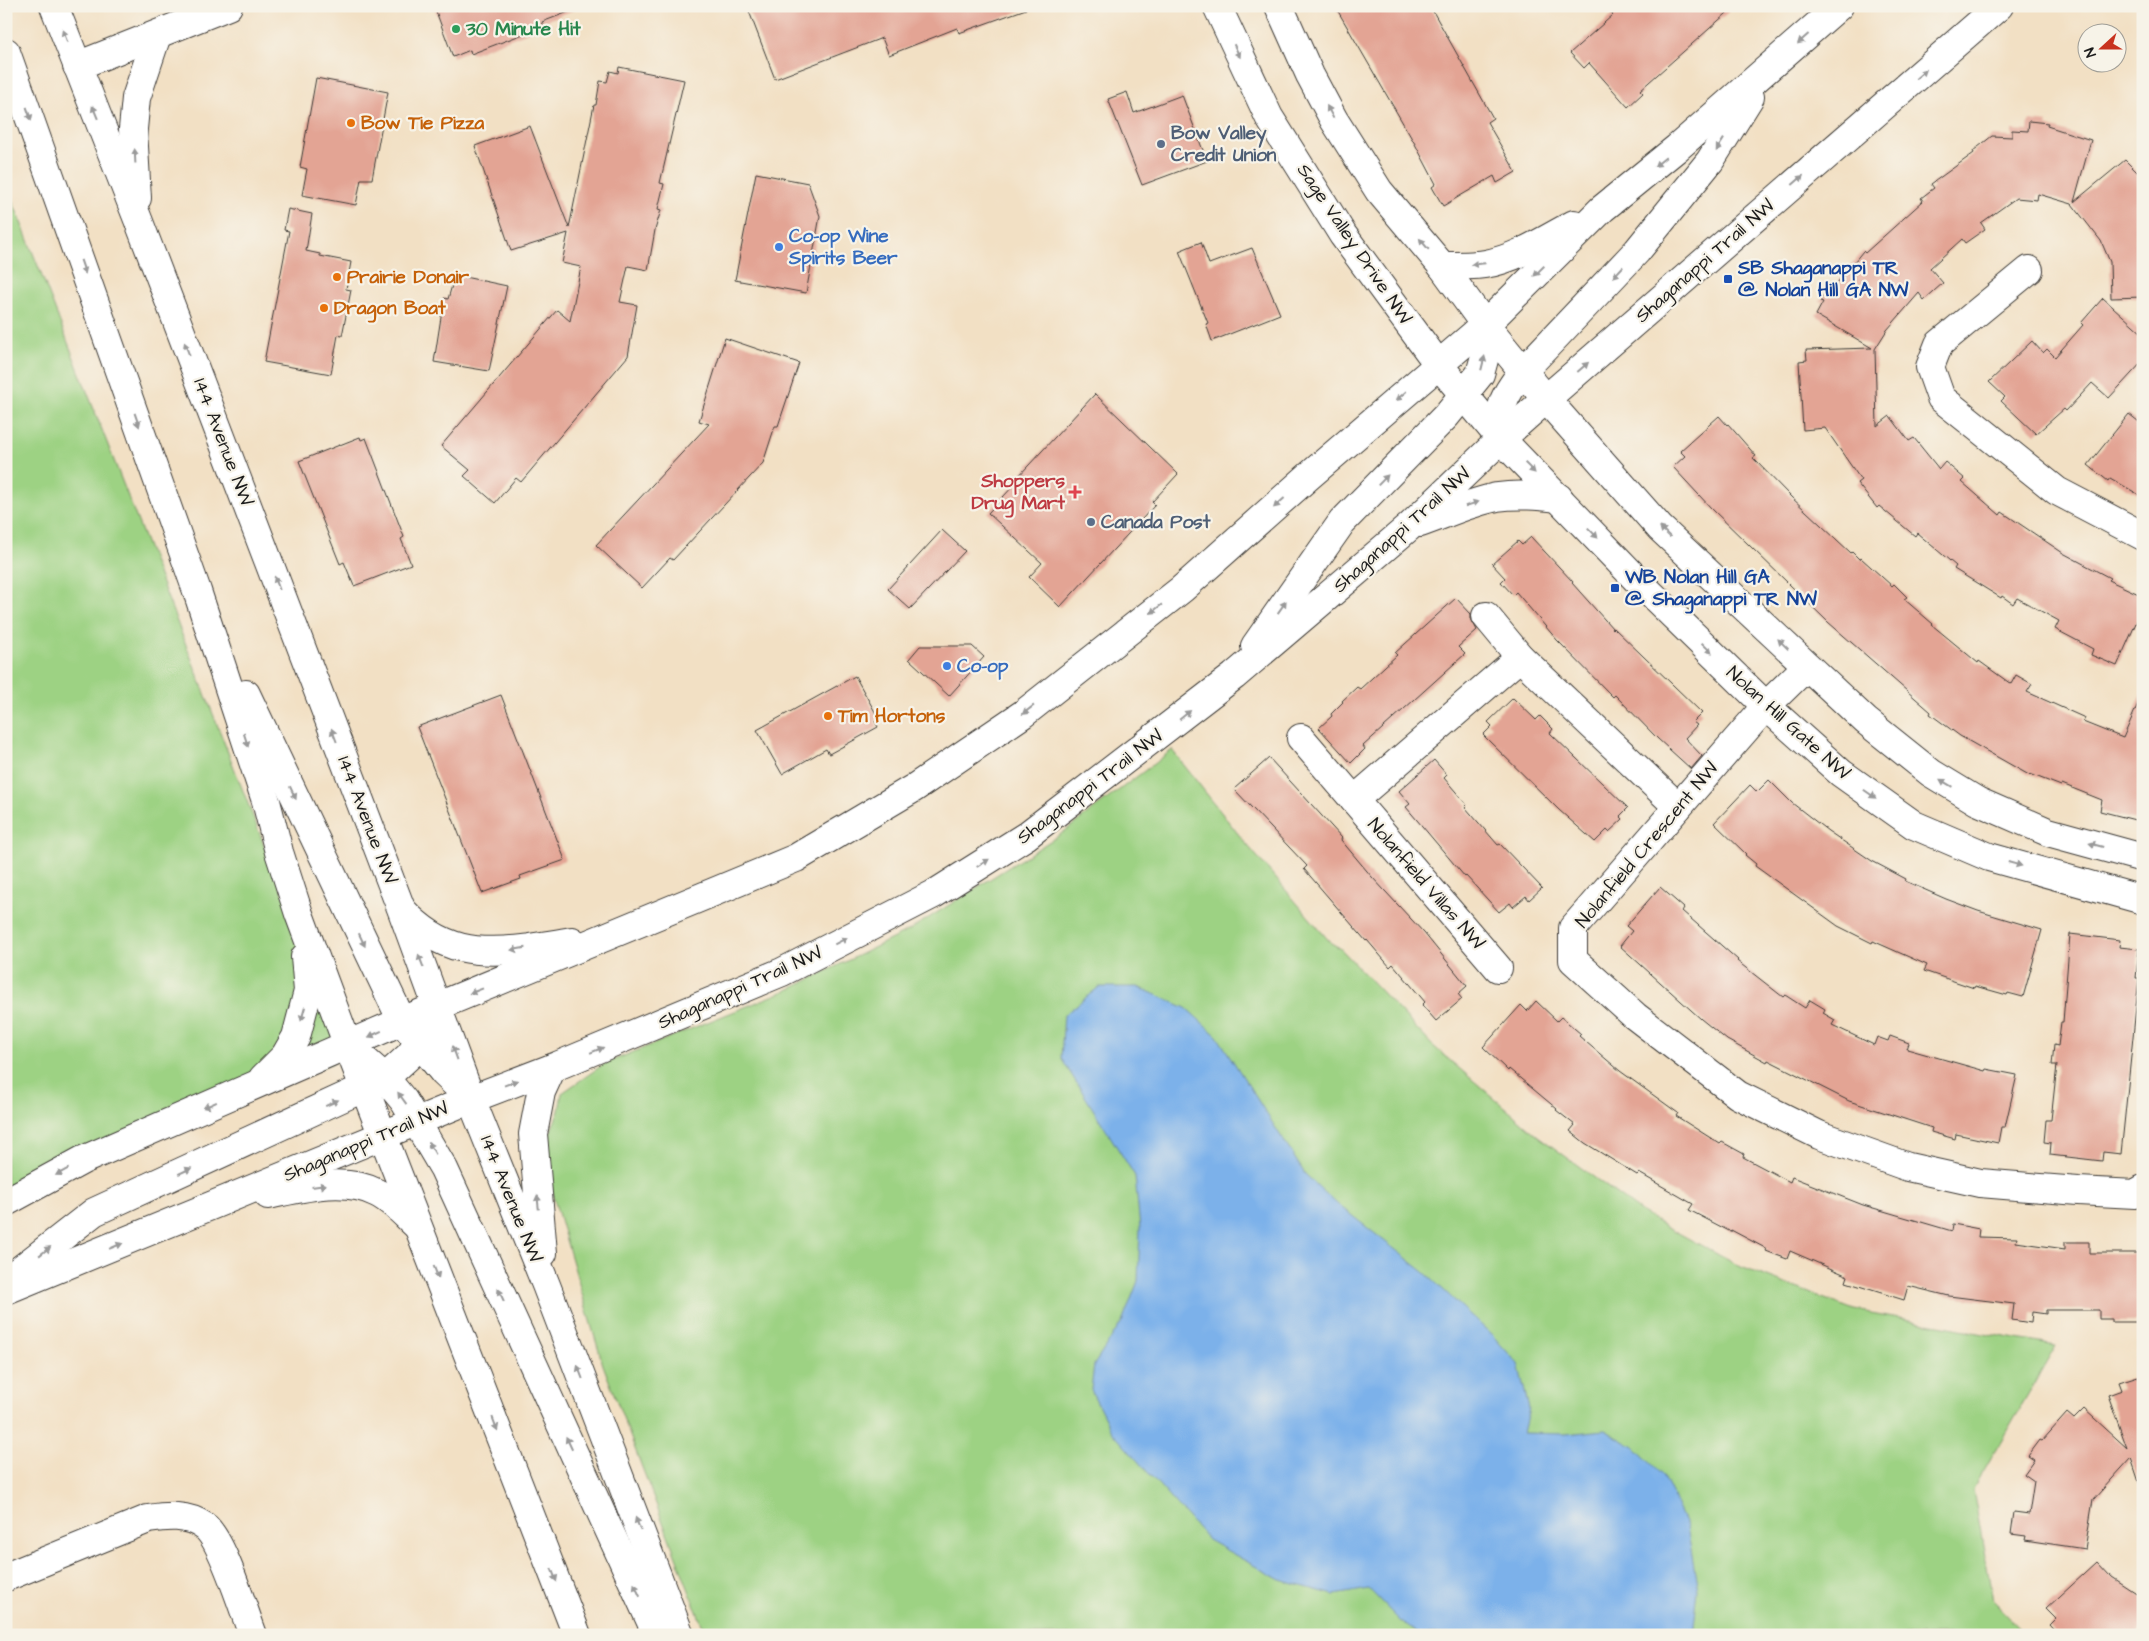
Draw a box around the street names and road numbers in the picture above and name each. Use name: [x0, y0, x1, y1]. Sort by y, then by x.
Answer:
street label: Sage Valley Drive NW: [1289, 158, 1418, 330]
street label: Shaganappi Trail NW: [1629, 193, 1781, 330]
street label: 144 Avenue NW: [186, 374, 260, 510]
street label: Shaganappi Trail NW: [1327, 461, 1477, 600]
street label: Nolan Hill Gate NW: [1720, 660, 1856, 786]
street label: Shaganappi Trail NW: [1011, 723, 1169, 852]
street label: 144 Avenue NW: [330, 752, 404, 888]
street label: Nolanfield Crescent NW: [1569, 756, 1725, 934]
street label: Nolanfield Villas NW: [1361, 812, 1491, 956]
street label: Shaganappi Trail NW: [654, 940, 827, 1037]
street label: Shaganappi Trail NW: [279, 1095, 453, 1190]
street label: 144 Avenue NW: [473, 1131, 549, 1267]

